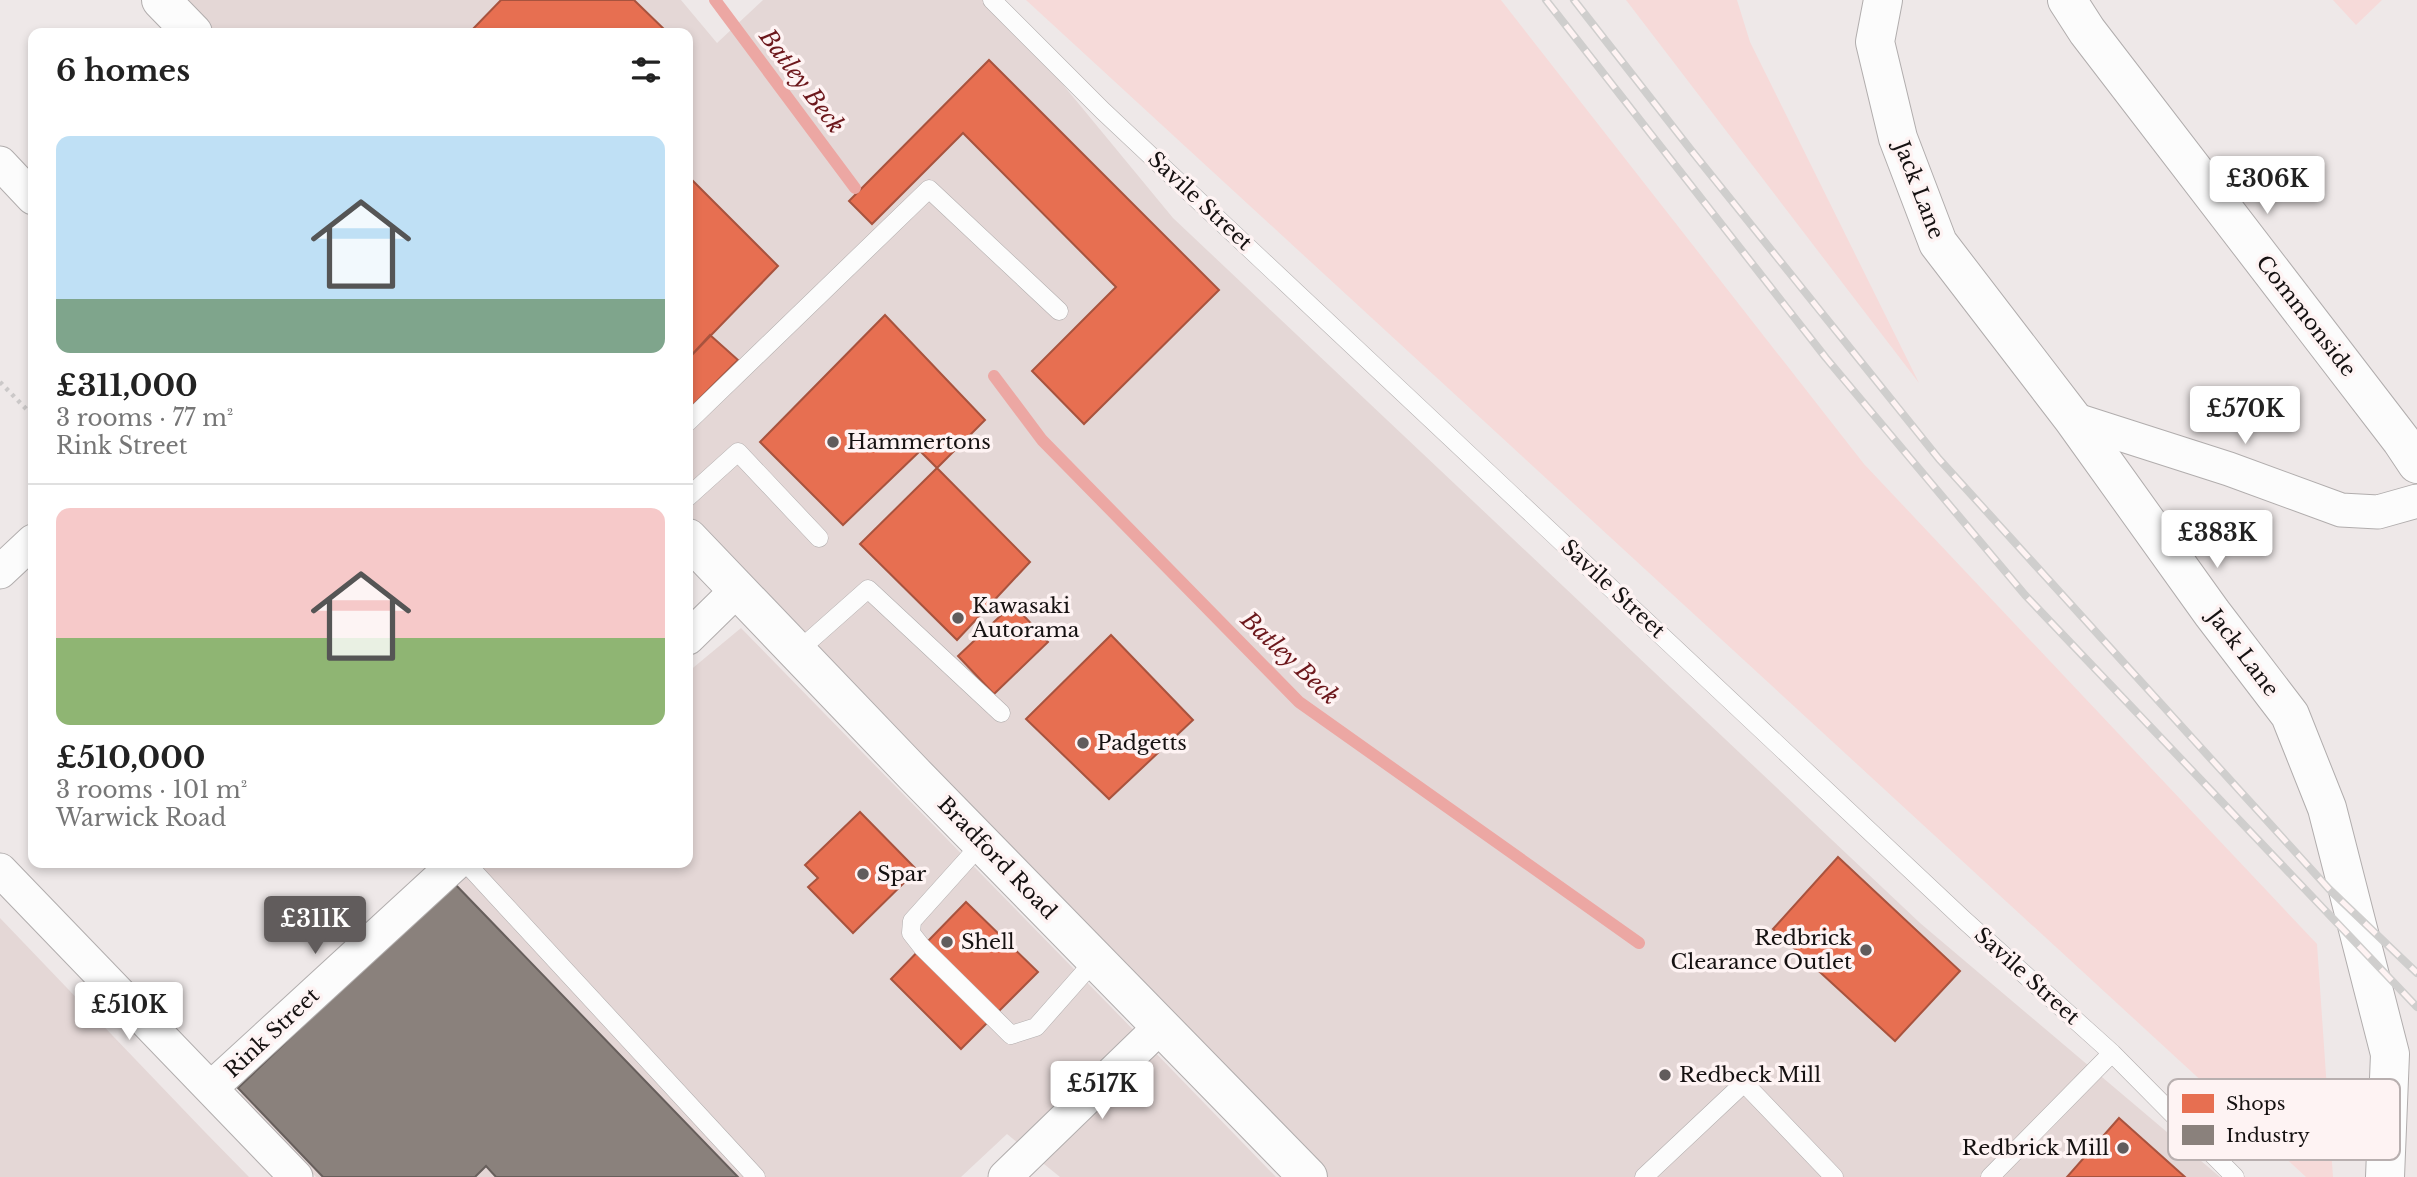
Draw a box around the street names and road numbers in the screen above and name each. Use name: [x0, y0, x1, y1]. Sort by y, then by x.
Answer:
street label: Jack Lane: [1887, 135, 1950, 243]
street label: Savile Street: [1143, 146, 1257, 256]
street label: Commonside: [2251, 250, 2361, 382]
street label: Savile Street: [1556, 534, 1670, 644]
street label: Jack Lane: [2200, 602, 2284, 702]
street label: Bradford Road: [932, 791, 1062, 925]
street label: Savile Street: [1969, 922, 2085, 1030]
street label: Rink Street: [219, 983, 325, 1083]

